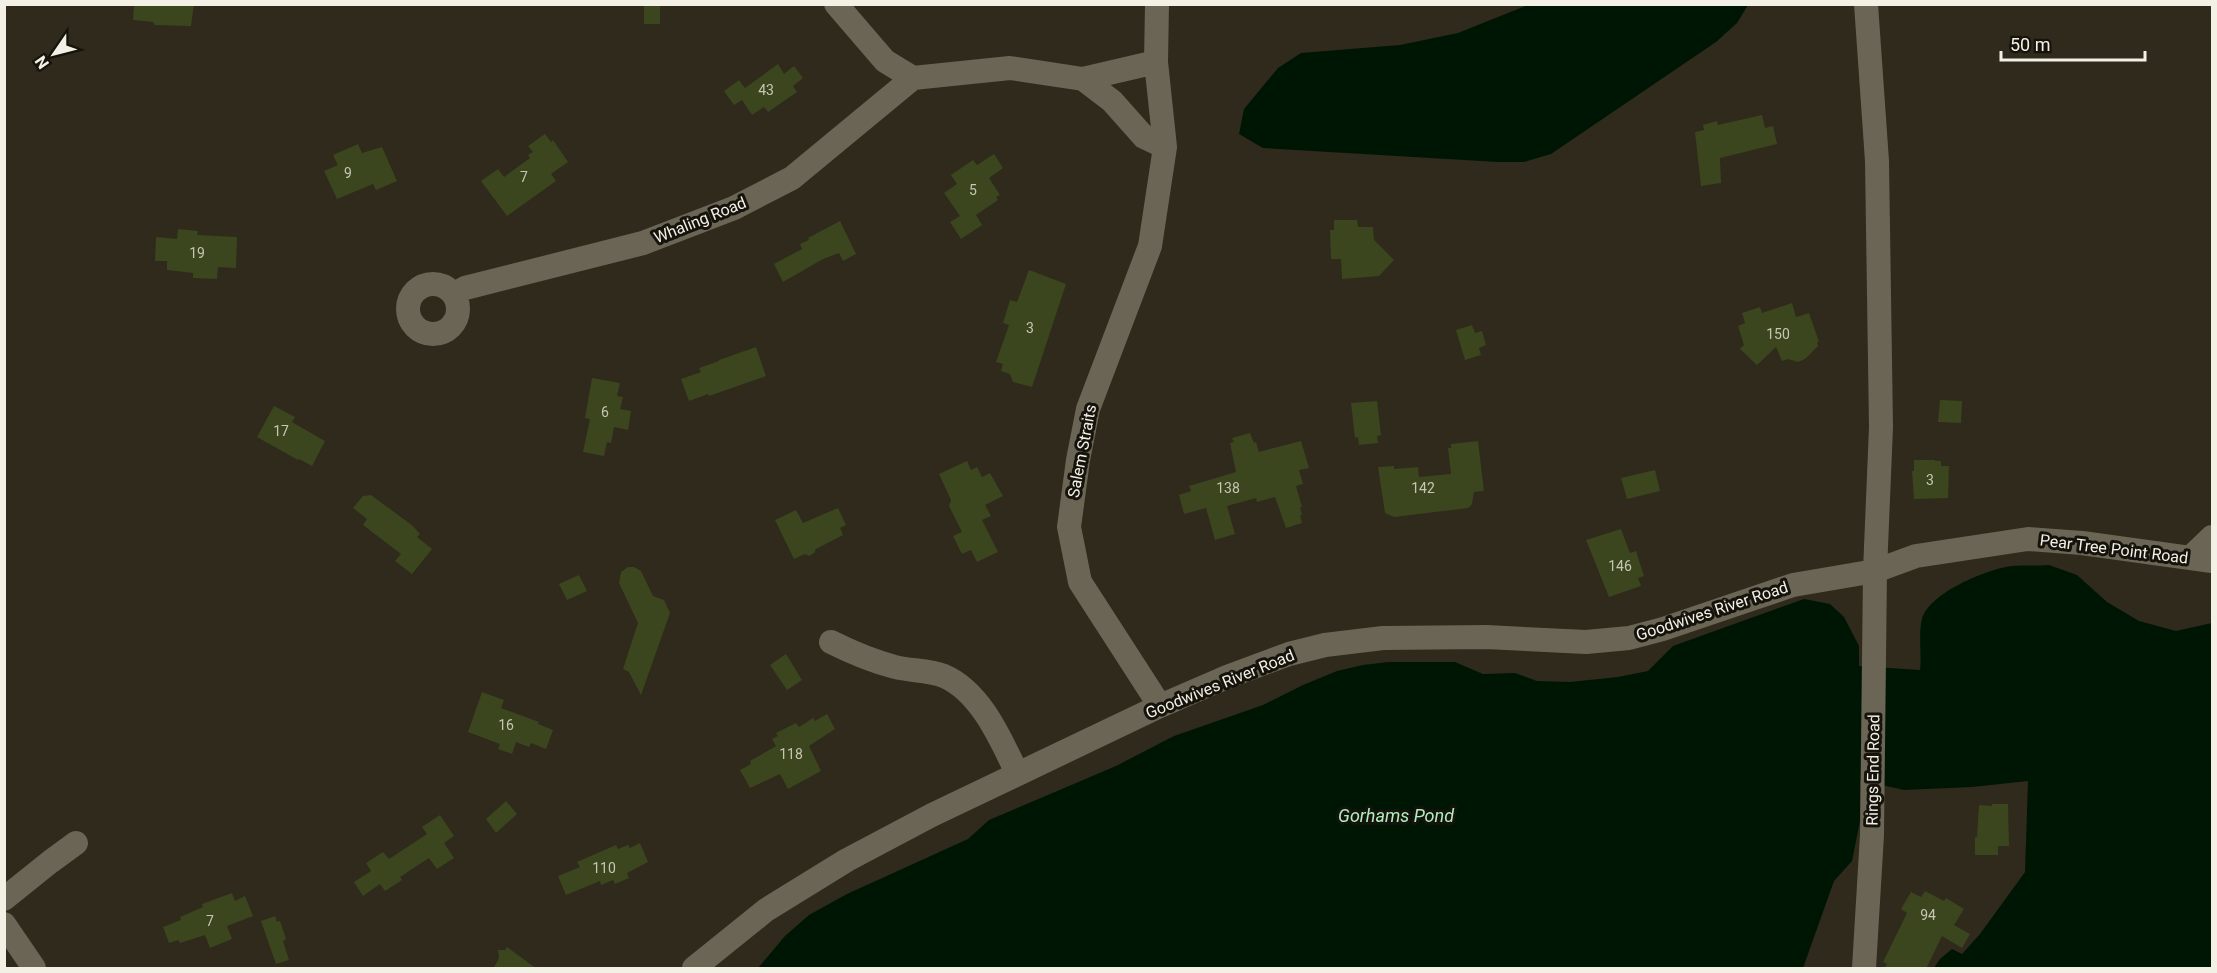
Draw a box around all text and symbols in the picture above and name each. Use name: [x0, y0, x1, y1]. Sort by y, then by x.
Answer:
north arrow: [24, 24, 84, 84]
scale bar: [2001, 24, 2145, 62]
text: 50 m: [2010, 34, 2050, 55]
text: N: [31, 52, 53, 72]
house number: 43: [758, 82, 774, 98]
house number: 9: [344, 165, 352, 181]
house number: 7: [520, 169, 528, 185]
house number: 5: [969, 182, 977, 198]
street label: Whaling Road: [651, 193, 749, 247]
house number: 19: [189, 245, 205, 261]
house number: 3: [1026, 320, 1034, 336]
house number: 150: [1766, 326, 1790, 342]
street label: Salem Straits: [1064, 403, 1100, 499]
house number: 6: [601, 404, 609, 420]
house number: 17: [273, 423, 289, 439]
house number: 3: [1926, 472, 1934, 488]
house number: 138: [1216, 480, 1240, 496]
house number: 142: [1411, 480, 1435, 496]
street label: Pear Tree Point Road: [2039, 530, 2189, 568]
house number: 146: [1608, 558, 1632, 574]
street label: Goodwives River Road: [1634, 577, 1790, 645]
street label: Goodwives River Road: [1143, 646, 1297, 722]
street label: Rings End Road: [1863, 714, 1883, 826]
house number: 16: [498, 717, 514, 733]
house number: 118: [779, 746, 803, 762]
water label: Gorhams Pond: [1338, 805, 1455, 826]
house number: 110: [592, 860, 616, 876]
house number: 94: [1920, 907, 1936, 923]
house number: 7: [206, 913, 214, 929]

